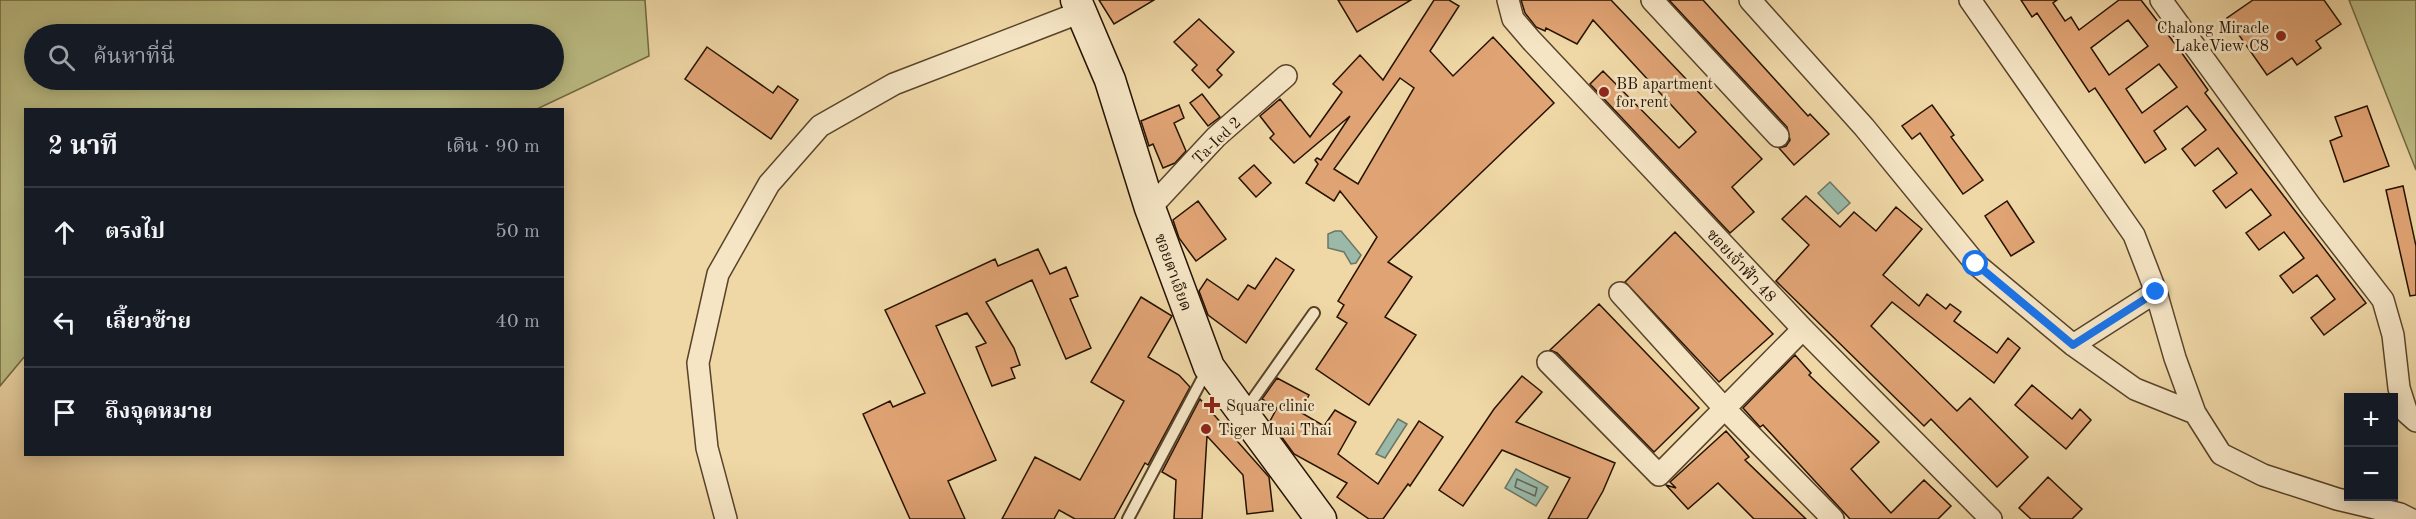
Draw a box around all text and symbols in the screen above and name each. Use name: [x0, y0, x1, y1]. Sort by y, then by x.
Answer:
place label: Chalong Miracle LakeView C8: [2157, 21, 2269, 55]
search box: [24, 24, 564, 90]
marker: Chalong Miracle LakeView C8: [2274, 29, 2288, 43]
icon: search: [45, 41, 78, 74]
text: ค้นหาที่นี่: [93, 46, 175, 68]
place label: BB apartment for rent: [1616, 77, 1714, 111]
marker: BB apartment for rent: [1597, 85, 1611, 99]
street label: Ta-Ied 2: [1190, 115, 1245, 168]
text: 2 นาที: [48, 134, 118, 160]
text: เดิน · 90 m: [446, 137, 540, 157]
icon: ahead: [48, 216, 81, 249]
text: ตรงไป: [105, 221, 165, 243]
text: 50 m: [495, 222, 540, 242]
street label: ซอยเจ้าฟ้า 48: [1703, 225, 1780, 306]
street label: ซอยตาเอียด: [1151, 231, 1195, 314]
route start: [1962, 250, 1988, 276]
route end: [2142, 278, 2168, 304]
icon: left: [48, 306, 81, 339]
text: เลี้ยวซ้าย: [105, 311, 191, 333]
text: 40 m: [495, 312, 540, 332]
map controls: [2344, 393, 2398, 501]
button: +: [2344, 393, 2398, 447]
icon: arrive: [48, 396, 81, 429]
marker: Square clinic: [1203, 396, 1221, 414]
place label: Square clinic: [1226, 399, 1314, 415]
text: ถึงจุดหมาย: [105, 401, 212, 423]
marker: Tiger Muai Thai: [1199, 422, 1213, 436]
place label: Tiger Muai Thai: [1218, 423, 1332, 439]
button: −: [2344, 447, 2398, 501]

